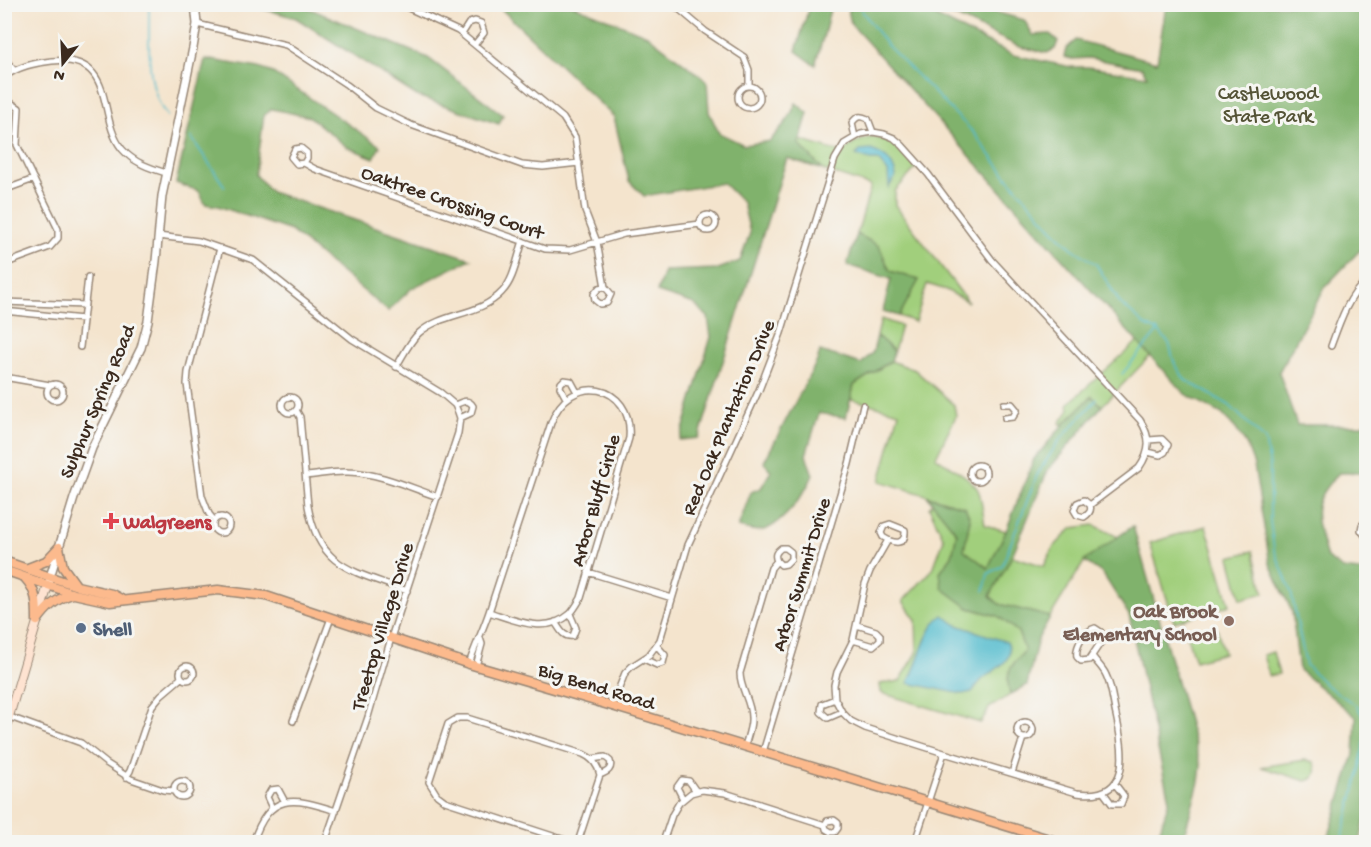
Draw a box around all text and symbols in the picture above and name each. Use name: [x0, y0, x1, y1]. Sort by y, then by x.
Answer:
north arrow: [33, 33, 93, 93]
text: N: [51, 63, 67, 85]
park label: Castlewood State Park: [1218, 84, 1320, 130]
street label: Oaktree Crossing Court: [358, 162, 548, 247]
street label: Red Oak Plantation Drive: [679, 317, 782, 520]
street label: Sulphur Spring Road: [56, 320, 143, 483]
street label: Arbor Bluff Circle: [568, 432, 627, 570]
street label: Arbor Summit Drive: [769, 495, 838, 655]
place label: Walgreens: [122, 513, 213, 536]
marker: Walgreens: [104, 514, 118, 528]
street label: Treetop Village Drive: [348, 540, 421, 715]
place label: Oak Brook Elementary School: [1063, 602, 1219, 648]
marker: Oak Brook Elementary School: [1222, 614, 1236, 628]
place label: Shell: [93, 620, 133, 643]
marker: Shell: [74, 621, 88, 635]
street label: Big Bend Road: [534, 659, 659, 718]

